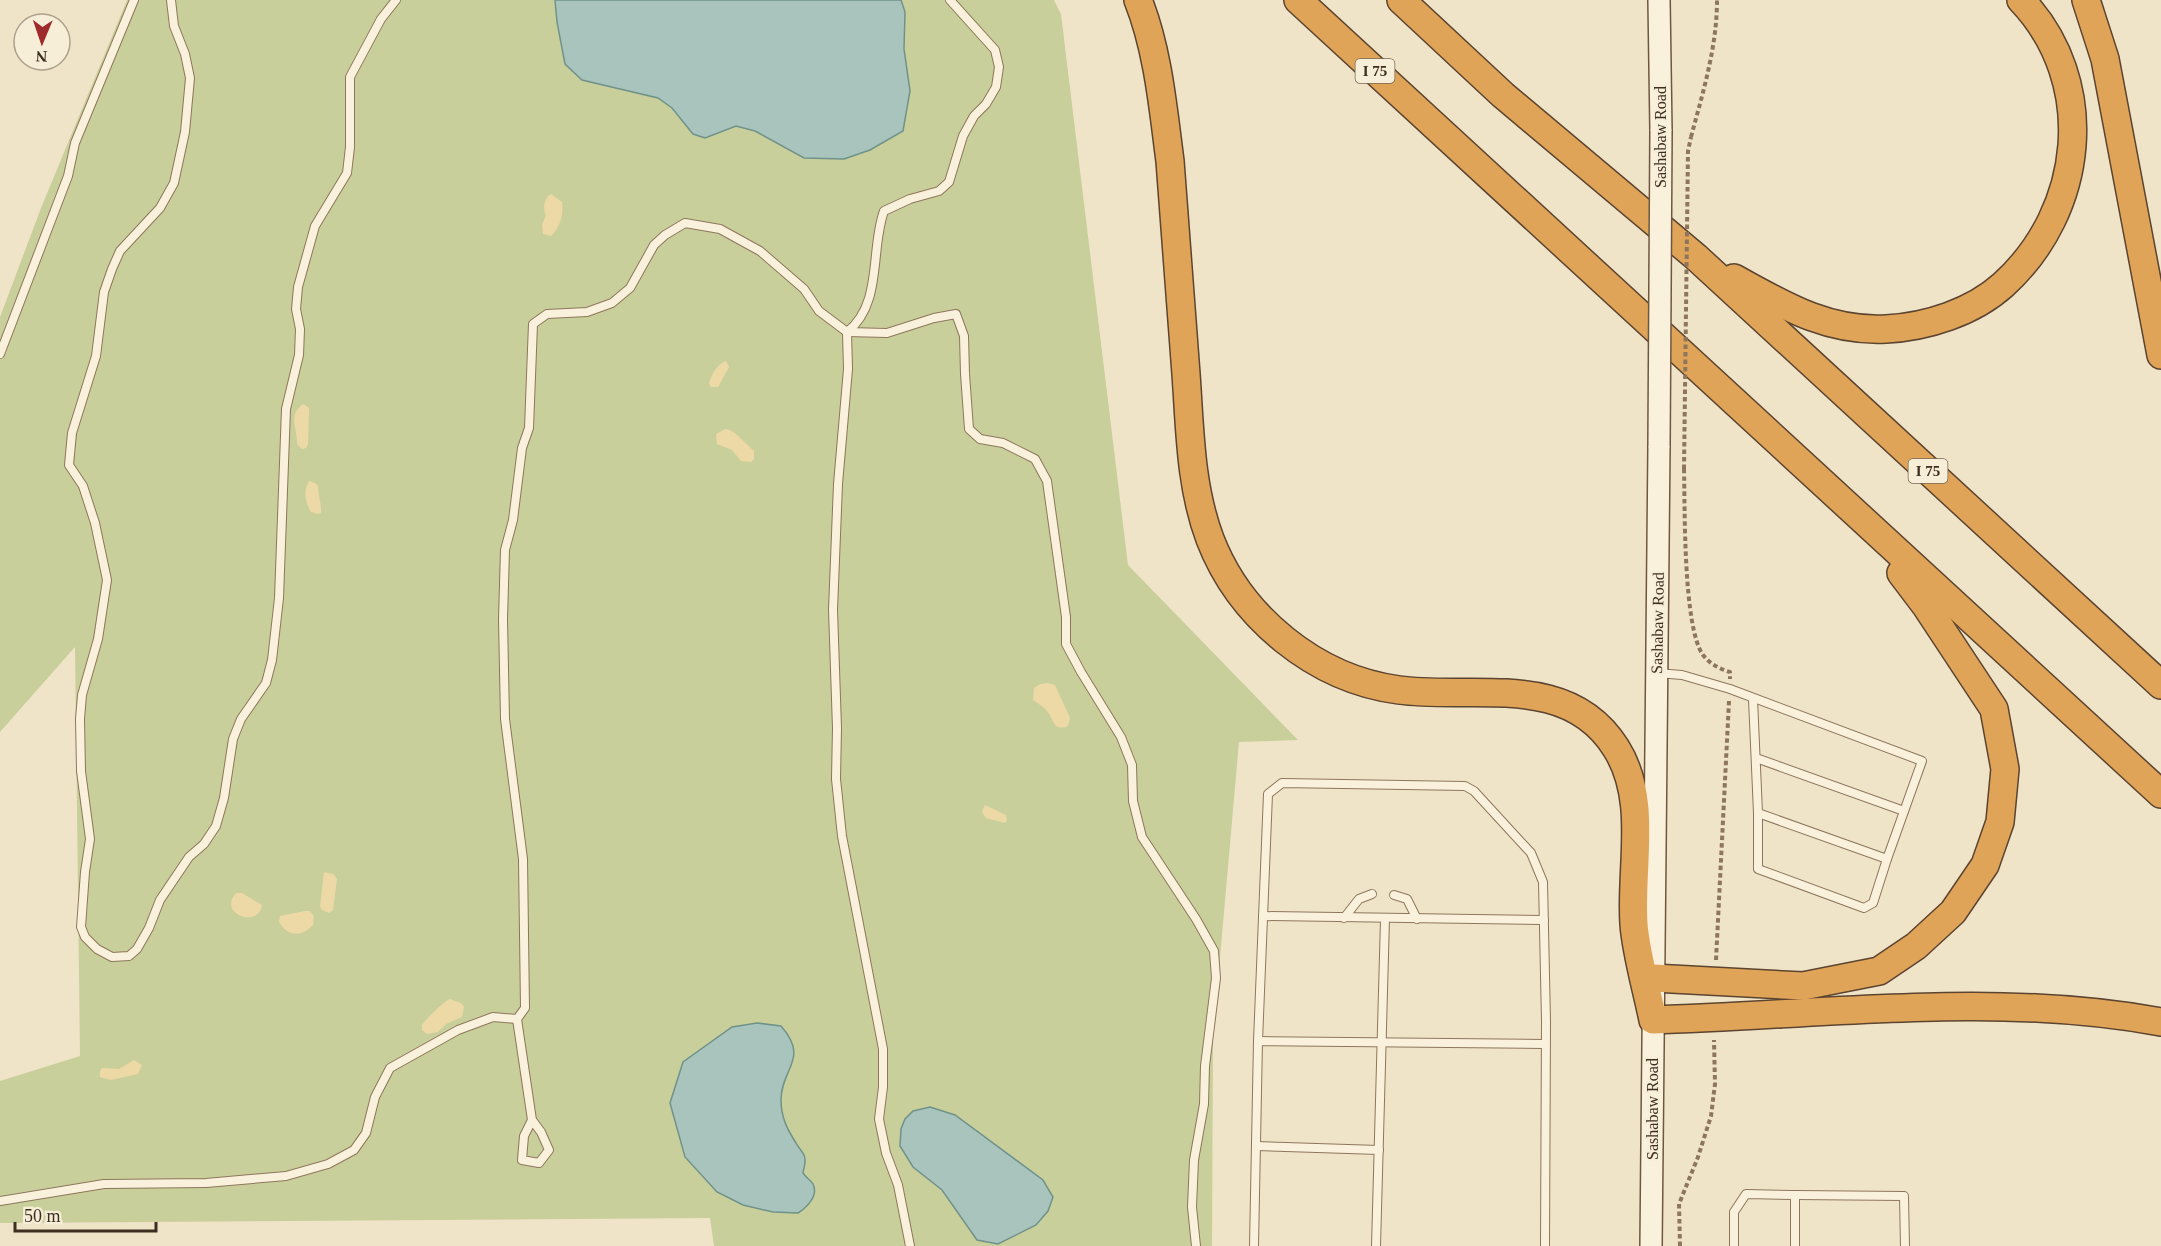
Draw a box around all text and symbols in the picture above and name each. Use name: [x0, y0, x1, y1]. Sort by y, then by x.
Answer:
north arrow: [12, 12, 72, 72]
text: N: [35, 48, 48, 65]
road number: I 75: [1356, 59, 1394, 83]
street label: Sashabaw Road: [1652, 86, 1669, 188]
road number: I 75: [1908, 459, 1948, 483]
street label: Sashabaw Road: [1648, 572, 1667, 674]
street label: Sashabaw Road: [1644, 1058, 1661, 1160]
scale bar: [15, 1195, 156, 1233]
text: 50 m: [24, 1206, 61, 1226]

